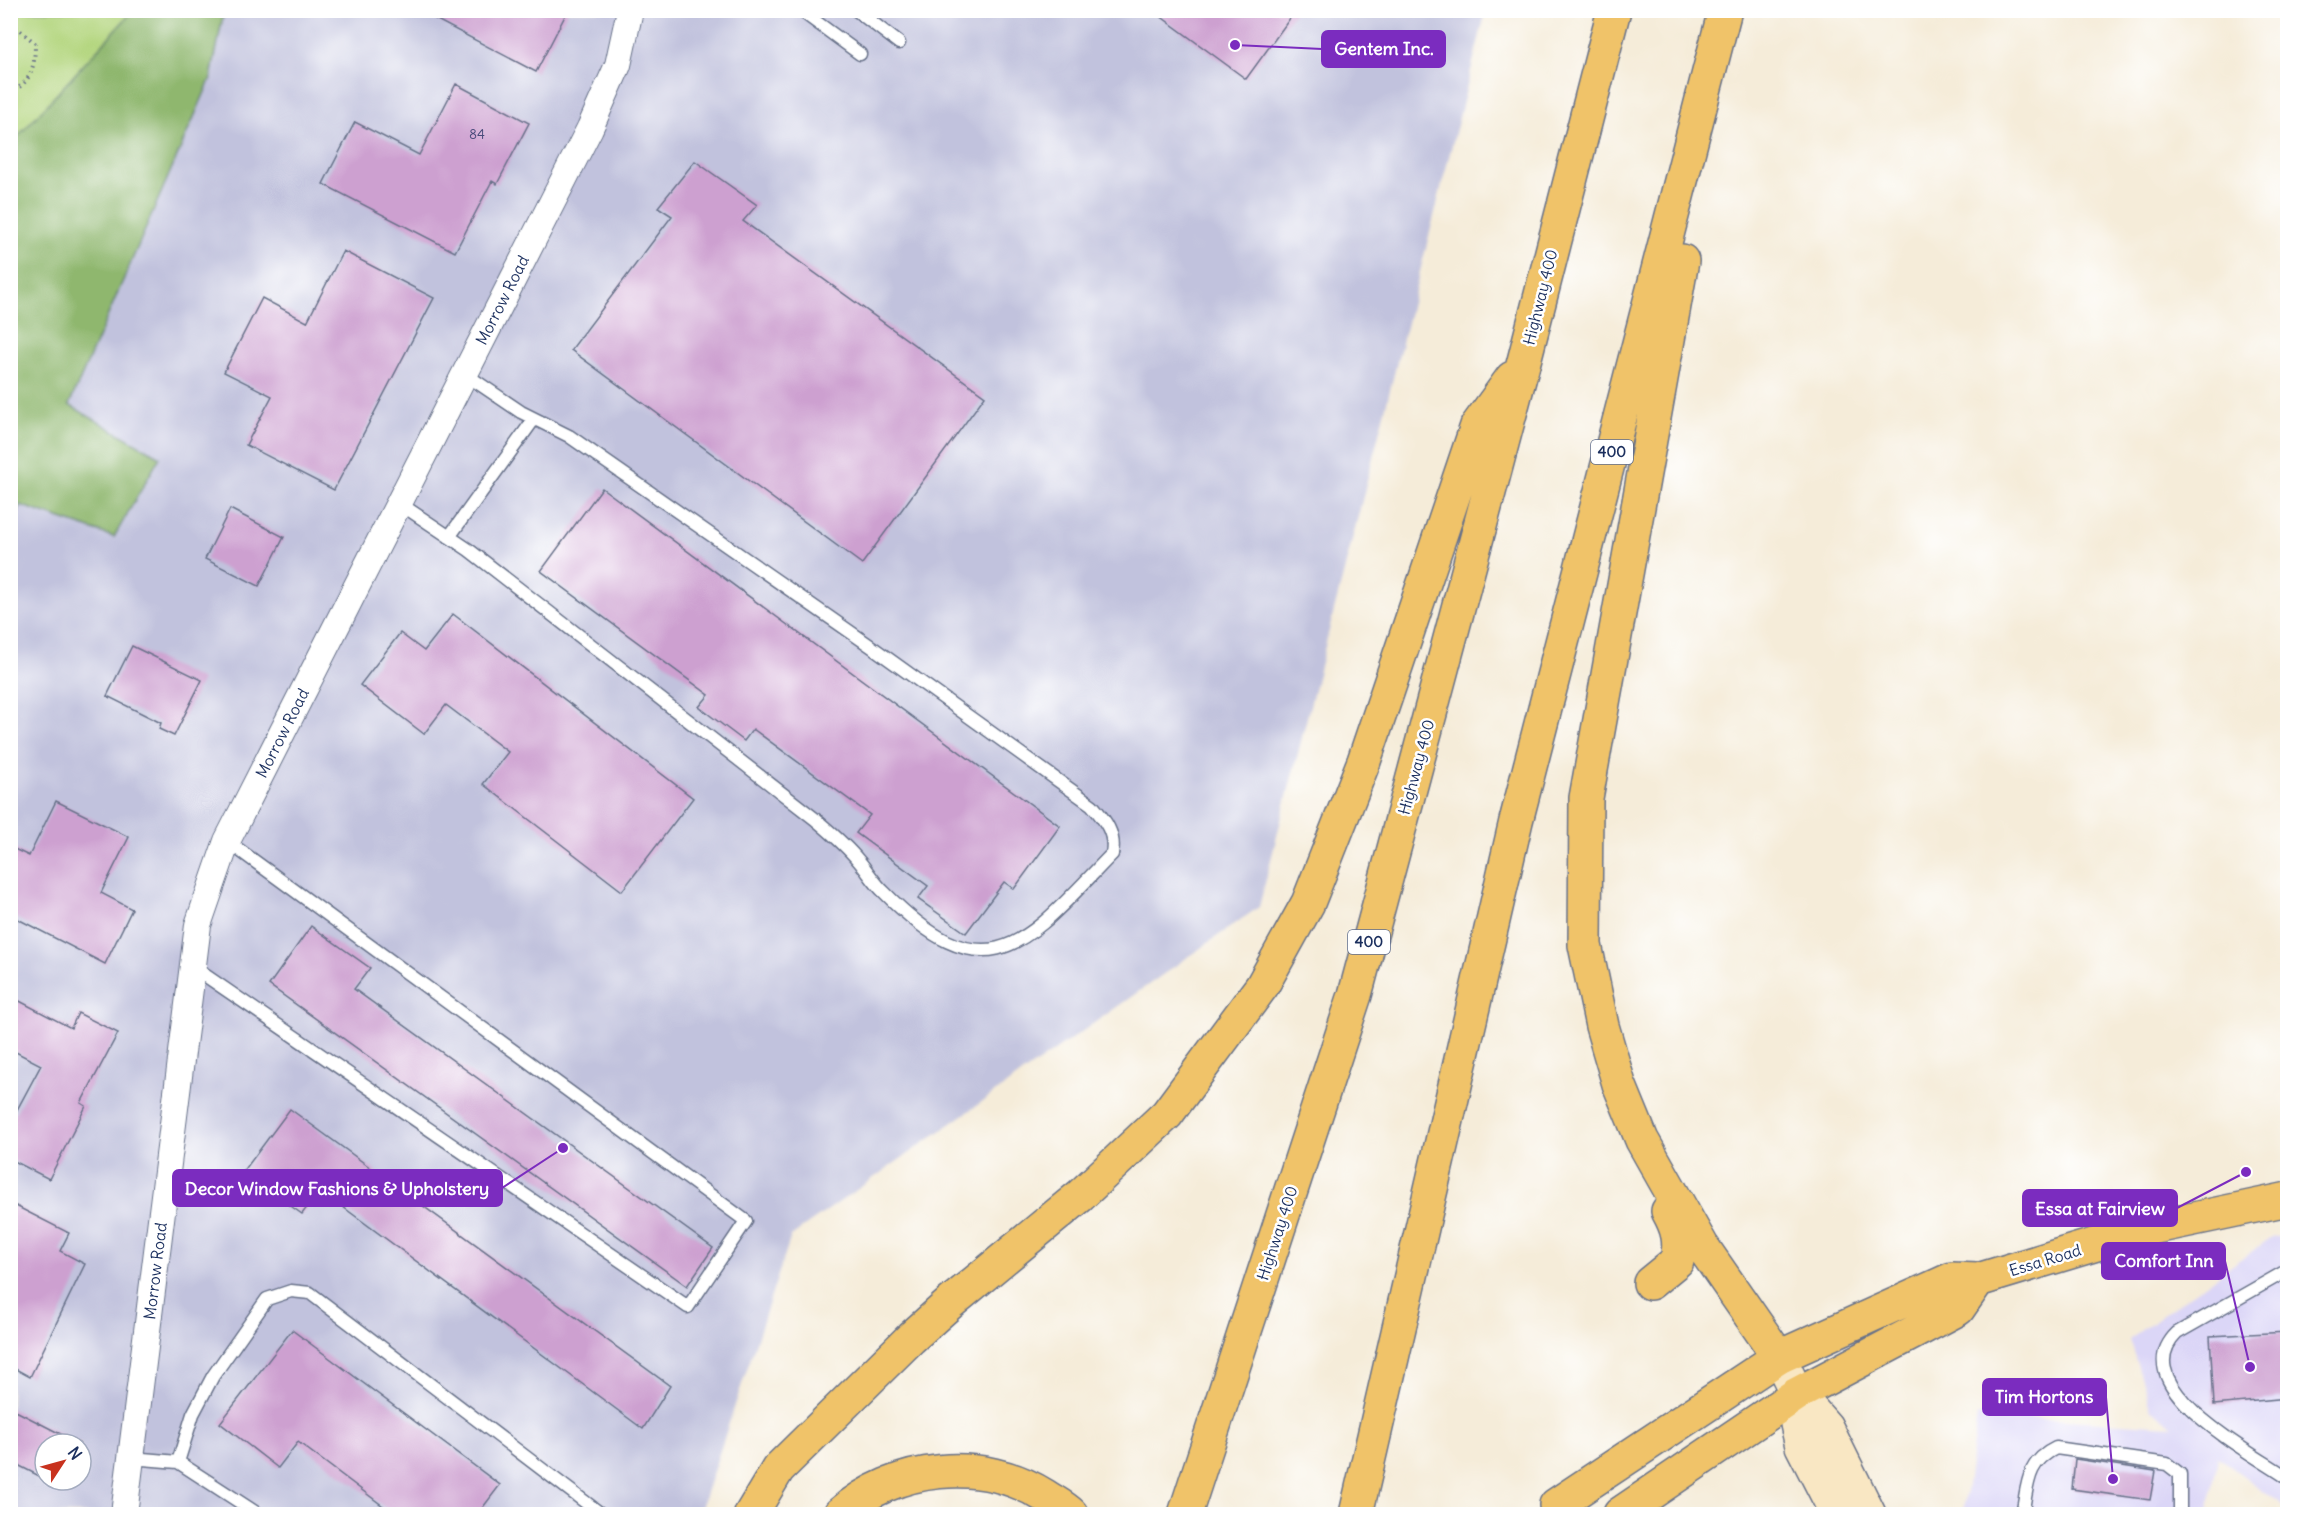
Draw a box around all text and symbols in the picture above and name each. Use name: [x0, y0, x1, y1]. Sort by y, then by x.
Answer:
callout: Gentem Inc.: [1322, 31, 1445, 67]
text: Gentem Inc.: [1334, 37, 1434, 60]
house number: 84: [469, 125, 485, 143]
street label: Highway 400: [1518, 247, 1562, 347]
street label: Morrow Road: [471, 252, 533, 348]
road number: 400: [1591, 440, 1633, 464]
street label: Morrow Road: [251, 685, 313, 781]
street label: Highway 400: [1394, 717, 1438, 817]
road number: 400: [1348, 930, 1390, 954]
callout: Decor Window Fashions & Upholstery: [173, 1170, 502, 1206]
text: Decor Window Fashions & Upholstery: [185, 1177, 489, 1200]
street label: Highway 400: [1252, 1183, 1302, 1283]
callout: Essa at Fairview: [2023, 1190, 2177, 1226]
text: Essa at Fairview: [2035, 1197, 2166, 1220]
street label: Morrow Road: [139, 1221, 171, 1321]
street label: Essa Road: [2006, 1240, 2084, 1280]
callout: Comfort Inn: [2102, 1243, 2225, 1279]
text: Comfort Inn: [2114, 1249, 2214, 1272]
callout: Tim Hortons: [1983, 1379, 2106, 1415]
text: Tim Hortons: [1995, 1385, 2093, 1408]
north arrow: [33, 1432, 93, 1492]
text: N: [64, 1443, 86, 1464]

